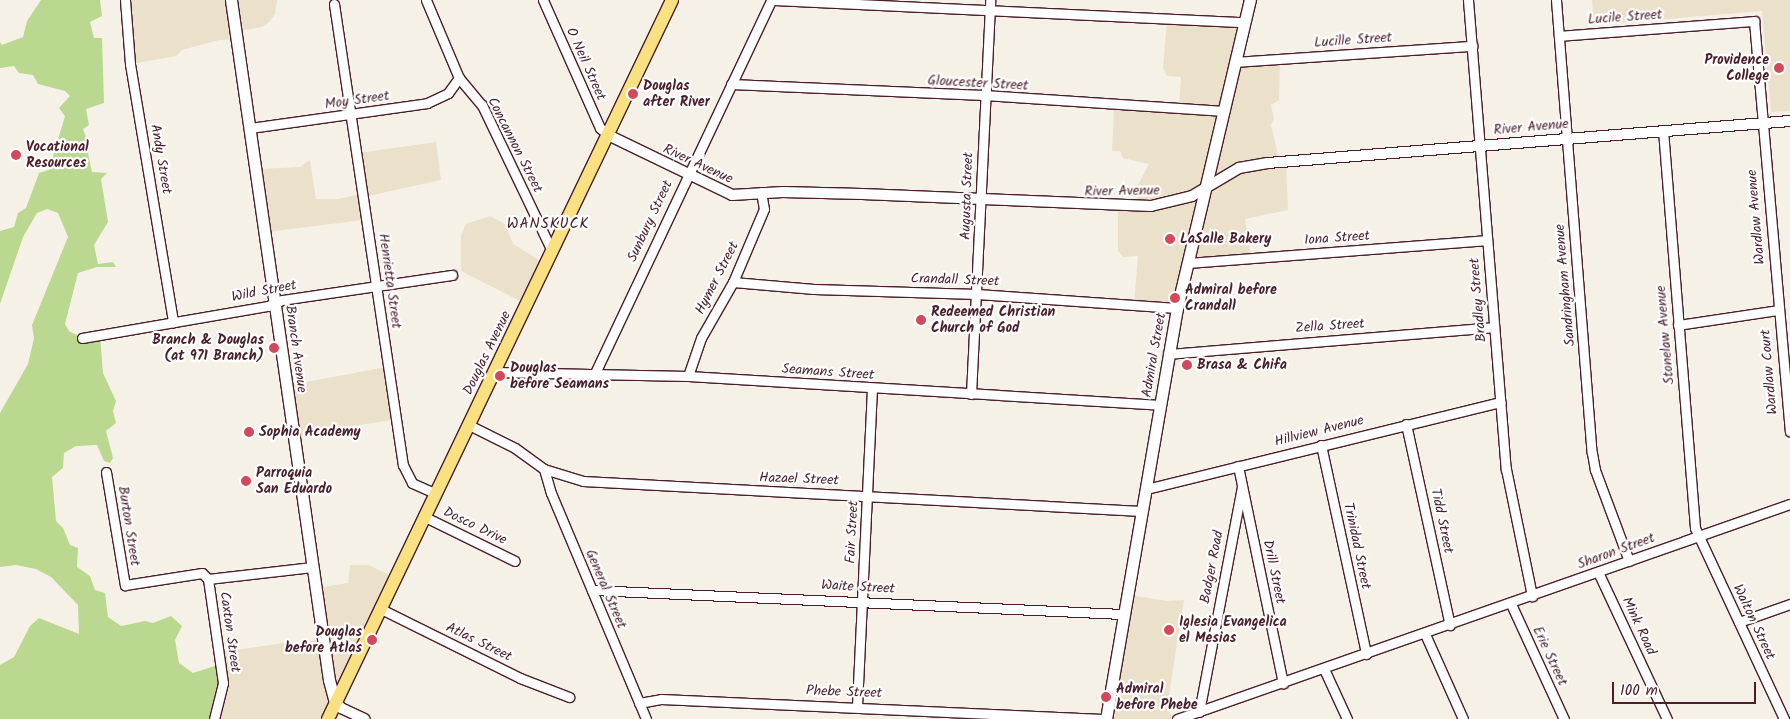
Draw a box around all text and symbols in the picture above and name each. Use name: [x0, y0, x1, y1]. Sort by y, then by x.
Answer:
street label: Lucile Street: [1587, 6, 1663, 28]
street label: O Neil Street: [562, 25, 610, 103]
street label: Lucille Street: [1313, 29, 1393, 51]
place label: Providence College: [1705, 52, 1769, 84]
marker: Providence College: [1773, 62, 1785, 74]
street label: Gloucester Street: [927, 72, 1029, 94]
place label: Douglas after River: [643, 78, 710, 110]
street label: Moy Street: [324, 87, 390, 113]
marker: Douglas after River: [627, 88, 639, 100]
street label: Concannon Street: [484, 94, 546, 196]
street label: River Avenue: [1493, 115, 1569, 139]
street label: Andy Street: [147, 123, 175, 195]
place label: Vocational Resources: [26, 139, 89, 172]
street label: River Avenue: [660, 141, 736, 187]
marker: Vocational Resources: [10, 149, 22, 161]
street label: Augusta Street: [957, 152, 977, 240]
street label: Wardlaw Avenue: [1743, 169, 1769, 265]
street label: Sunbury Street: [624, 178, 676, 264]
street label: River Avenue: [1084, 182, 1160, 200]
district label: WANSKUCK: [506, 216, 590, 234]
street label: Sandringham Avenue: [1551, 223, 1579, 347]
street label: Iona Street: [1304, 227, 1370, 249]
place label: LaSalle Bakery: [1180, 231, 1271, 247]
street label: Henrietta Street: [375, 232, 405, 330]
marker: LaSalle Bakery: [1164, 233, 1176, 245]
street label: Hymer Street: [692, 239, 742, 317]
street label: Bradley Street: [1466, 257, 1490, 343]
street label: Crandall Street: [910, 270, 1000, 290]
street label: Wild Street: [230, 276, 298, 306]
place label: Admiral before Crandall: [1185, 282, 1277, 314]
street label: Stonelaw Avenue: [1652, 285, 1678, 385]
marker: Admiral before Crandall: [1169, 292, 1181, 304]
street label: Branch Avenue: [282, 304, 310, 394]
place label: Redeemed Christian Church of God: [931, 304, 1055, 336]
street label: Douglas Avenue: [459, 308, 515, 398]
street label: Admiral Street: [1138, 311, 1170, 399]
marker: Redeemed Christian Church of God: [915, 314, 927, 326]
street label: Zella Street: [1295, 315, 1365, 337]
street label: Wardlaw Court: [1757, 329, 1781, 415]
place label: Branch & Douglas (at 971 Branch): [152, 332, 264, 364]
marker: Branch & Douglas (at 971 Branch): [268, 342, 280, 354]
place label: Brasa & Chifa: [1197, 357, 1287, 373]
marker: Brasa & Chifa: [1181, 359, 1193, 371]
place label: Douglas before Seamans: [510, 360, 609, 392]
street label: Seamans Street: [781, 360, 875, 384]
marker: Douglas before Seamans: [494, 370, 506, 382]
street label: Hillview Avenue: [1273, 412, 1365, 450]
place label: Sophia Academy: [259, 424, 361, 440]
marker: Sophia Academy: [243, 426, 255, 438]
place label: Parroquia San Eduardo: [256, 465, 332, 498]
street label: Hazael Street: [759, 469, 839, 489]
marker: Parroquia San Eduardo: [240, 475, 252, 487]
street label: Burton Street: [114, 485, 144, 567]
street label: Tidd Street: [1427, 487, 1457, 555]
street label: Fair Street: [842, 500, 862, 564]
street label: Trinidad Street: [1340, 501, 1374, 591]
street label: Dosco Drive: [440, 503, 510, 549]
street label: Badger Road: [1197, 529, 1227, 605]
street label: Sharon Street: [1575, 529, 1657, 573]
street label: Drill Street: [1259, 538, 1289, 606]
street label: General Street: [582, 547, 630, 631]
street label: Waite Street: [821, 577, 895, 597]
street label: Walton Street: [1729, 582, 1779, 662]
street label: Caxton Street: [216, 591, 244, 673]
street label: Mink Road: [1618, 594, 1660, 658]
place label: Iglesia Evangelica el Mesias: [1179, 614, 1287, 646]
street label: Atlas Street: [443, 619, 515, 665]
place label: Douglas before Atlas: [285, 624, 362, 656]
marker: Iglesia Evangelica el Mesias: [1163, 624, 1175, 636]
street label: Erie Street: [1529, 624, 1571, 688]
marker: Douglas before Atlas: [366, 634, 378, 646]
scale bar: [1615, 672, 1759, 704]
text: 100 m: [1620, 679, 1658, 703]
place label: Admiral before Phebe: [1116, 681, 1198, 714]
street label: Phebe Street: [806, 682, 882, 702]
marker: Admiral before Phebe: [1100, 691, 1112, 703]

